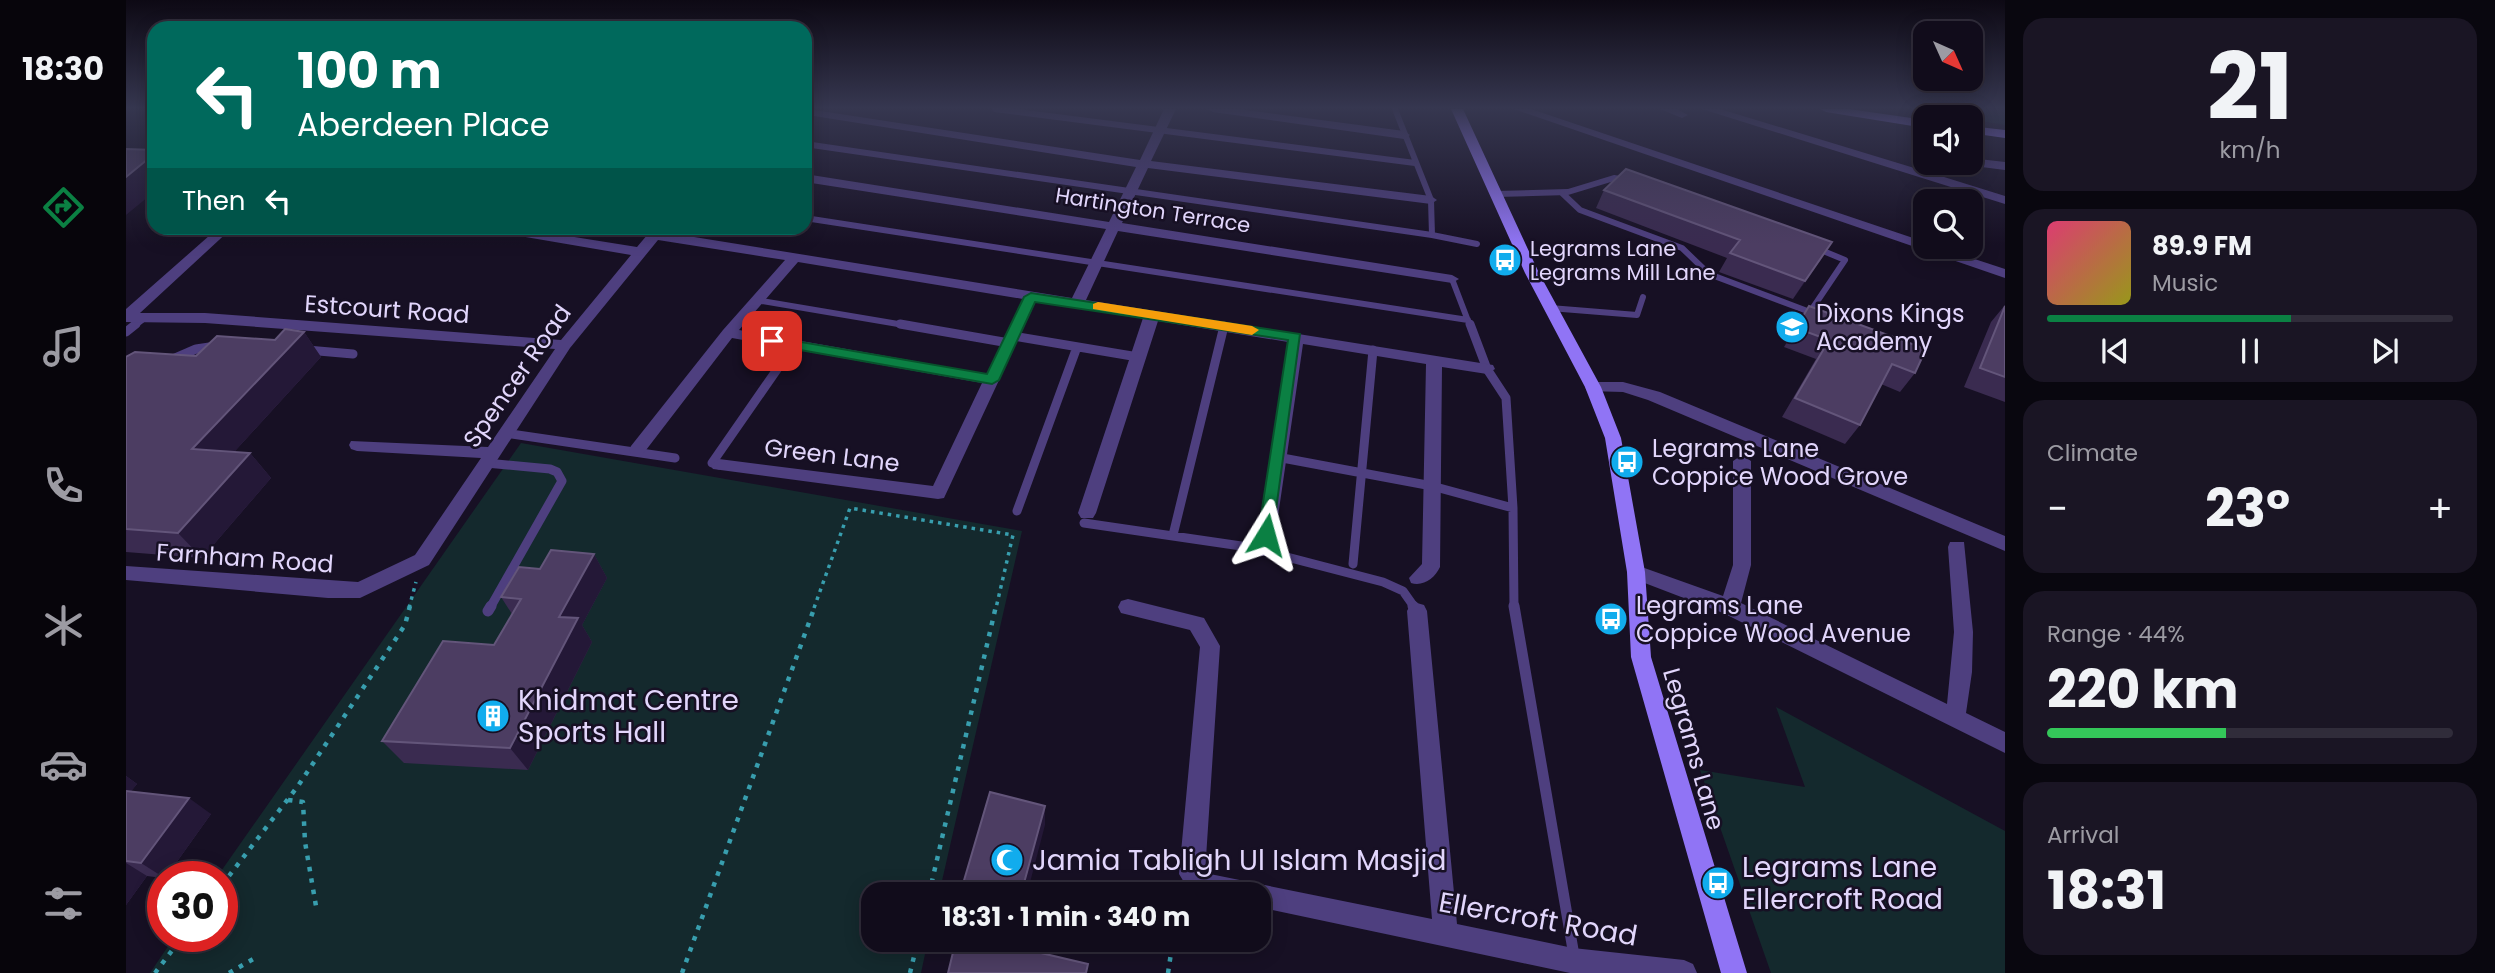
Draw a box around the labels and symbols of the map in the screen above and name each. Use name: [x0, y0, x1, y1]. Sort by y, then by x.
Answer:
north arrow: [1913, 21, 1983, 91]
street label: Hartington Terrace: [1053, 180, 1253, 240]
place label: Legrams Lane Legrams Mill Lane: [1530, 234, 1715, 287]
bus stop icon: Legrams Lane Legrams Mill Lane: [1486, 241, 1524, 279]
street label: Estcourt Road: [303, 287, 471, 331]
place label: Dixons Kings Academy: [1816, 297, 1964, 358]
street label: Spencer Road: [455, 298, 579, 454]
school or university icon: Dixons Kings Academy: [1773, 308, 1811, 346]
pin: [742, 311, 802, 371]
street label: Green Lane: [763, 430, 901, 480]
place label: Legrams Lane Coppice Wood Grove: [1652, 432, 1908, 493]
bus stop icon: Legrams Lane Coppice Wood Grove: [1608, 443, 1646, 481]
position arrow: [1229, 498, 1303, 572]
street label: Farnham Road: [155, 535, 335, 581]
place label: Legrams Lane Coppice Wood Avenue: [1636, 589, 1911, 650]
bus stop icon: Legrams Lane Coppice Wood Avenue: [1592, 600, 1630, 638]
street label: Legrams Lane: [1655, 664, 1733, 834]
place label: Khidmat Centre Sports Hall: [518, 681, 739, 752]
building icon: Khidmat Centre Sports Hall: [474, 697, 512, 735]
mosque icon: Jamia Tabligh Ul Islam Masjid: [988, 841, 1026, 879]
place label: Jamia Tabligh Ul Islam Masjid: [1032, 841, 1446, 880]
place label: Legrams Lane Ellercroft Road: [1742, 848, 1943, 919]
speed limit sign: 30: [147, 861, 238, 952]
bus stop icon: Legrams Lane Ellercroft Road: [1699, 864, 1737, 902]
street label: Ellercroft Road: [1436, 882, 1640, 956]

